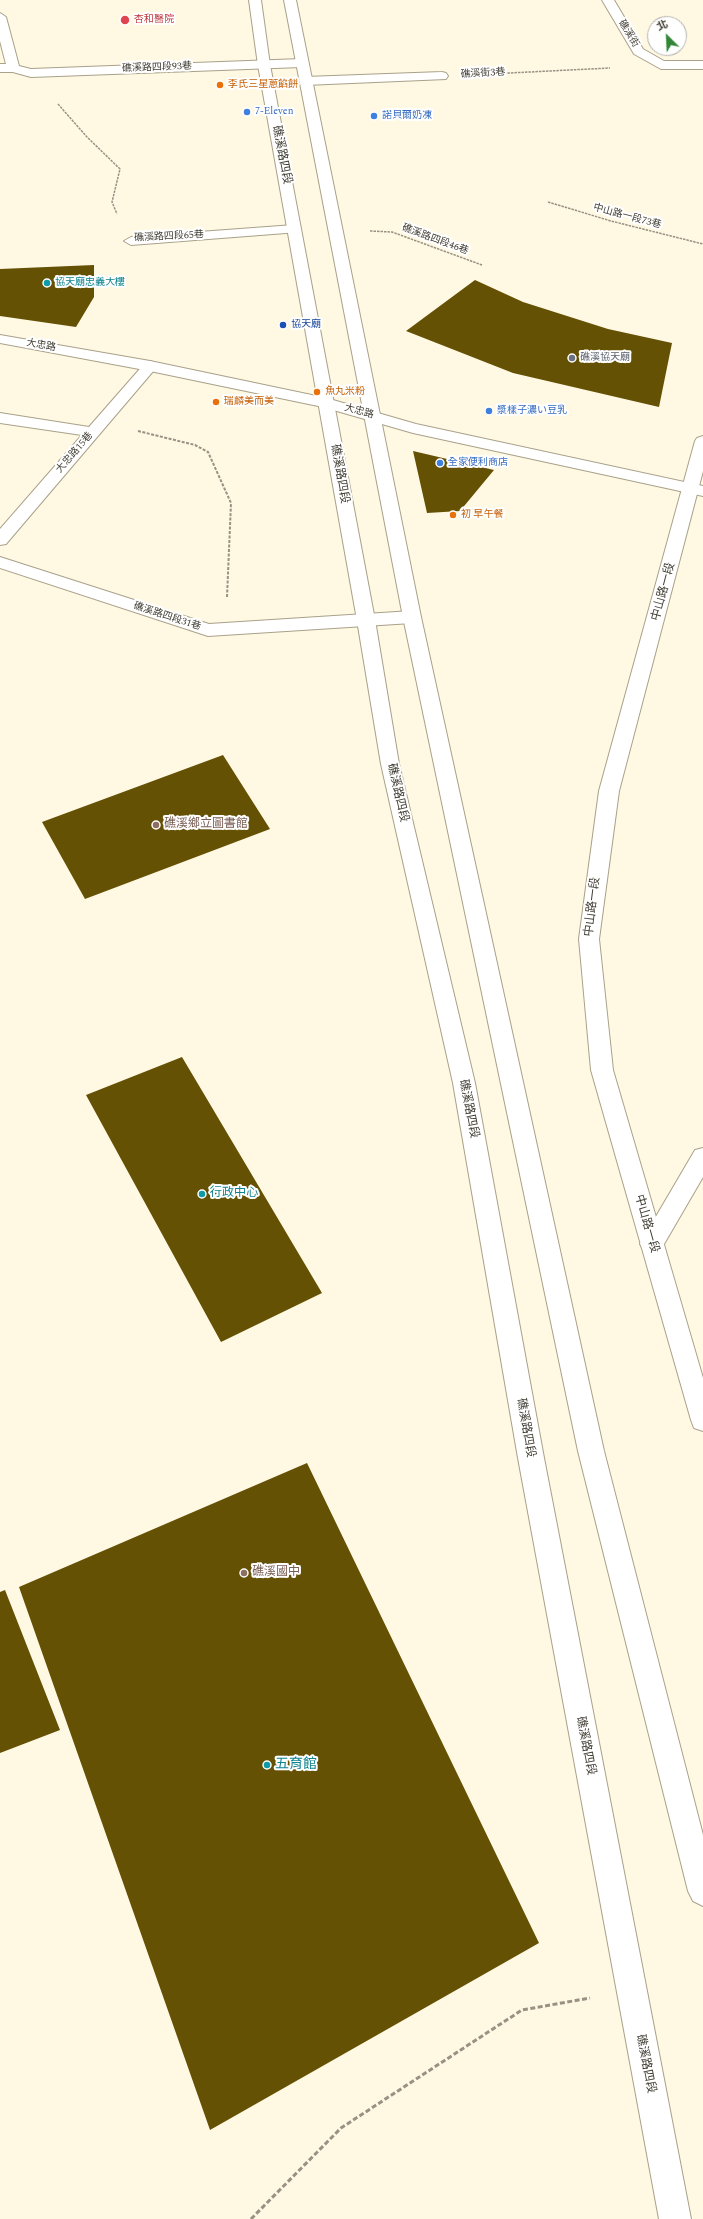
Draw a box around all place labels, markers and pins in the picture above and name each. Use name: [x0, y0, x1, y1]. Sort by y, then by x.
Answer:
marker: 杏和醫院: [119, 14, 131, 26]
place label: 杏和醫院: [134, 14, 174, 26]
place label: 李氏三星蔥餡餅: [228, 79, 298, 91]
marker: 李氏三星蔥餡餅: [215, 80, 225, 90]
place label: 7-Eleven: [255, 106, 294, 118]
marker: 7-Eleven: [242, 107, 252, 117]
place label: 諾貝爾奶凍: [382, 110, 432, 122]
marker: 諾貝爾奶凍: [369, 111, 379, 121]
place label: 協天廟忠義大樓: [55, 277, 125, 289]
marker: 協天廟忠義大樓: [42, 278, 52, 288]
place label: 協天廟: [291, 319, 321, 331]
marker: 協天廟: [278, 320, 288, 330]
place label: 礁溪協天廟: [580, 352, 630, 364]
marker: 礁溪協天廟: [567, 353, 577, 363]
place label: 魚丸米粉: [325, 386, 365, 398]
marker: 魚丸米粉: [312, 387, 322, 397]
place label: 瑞麟美而美: [224, 396, 274, 408]
marker: 瑞麟美而美: [211, 397, 221, 407]
place label: 漿樣子濃い豆乳: [497, 405, 567, 417]
marker: 漿樣子濃い豆乳: [484, 406, 494, 416]
place label: 全家便利商店: [448, 457, 508, 469]
marker: 全家便利商店: [435, 458, 445, 468]
place label: 初 早午餐: [461, 509, 503, 521]
marker: 初 早午餐: [448, 510, 458, 520]
place label: 礁溪鄉立圖書館: [164, 818, 248, 832]
marker: 礁溪鄉立圖書館: [151, 820, 161, 830]
place label: 行政中心: [210, 1187, 258, 1201]
marker: 行政中心: [197, 1189, 207, 1199]
place label: 礁溪國中: [252, 1566, 300, 1580]
marker: 礁溪國中: [239, 1568, 249, 1578]
place label: 五育館: [275, 1757, 317, 1773]
marker: 五育館: [262, 1760, 272, 1770]

